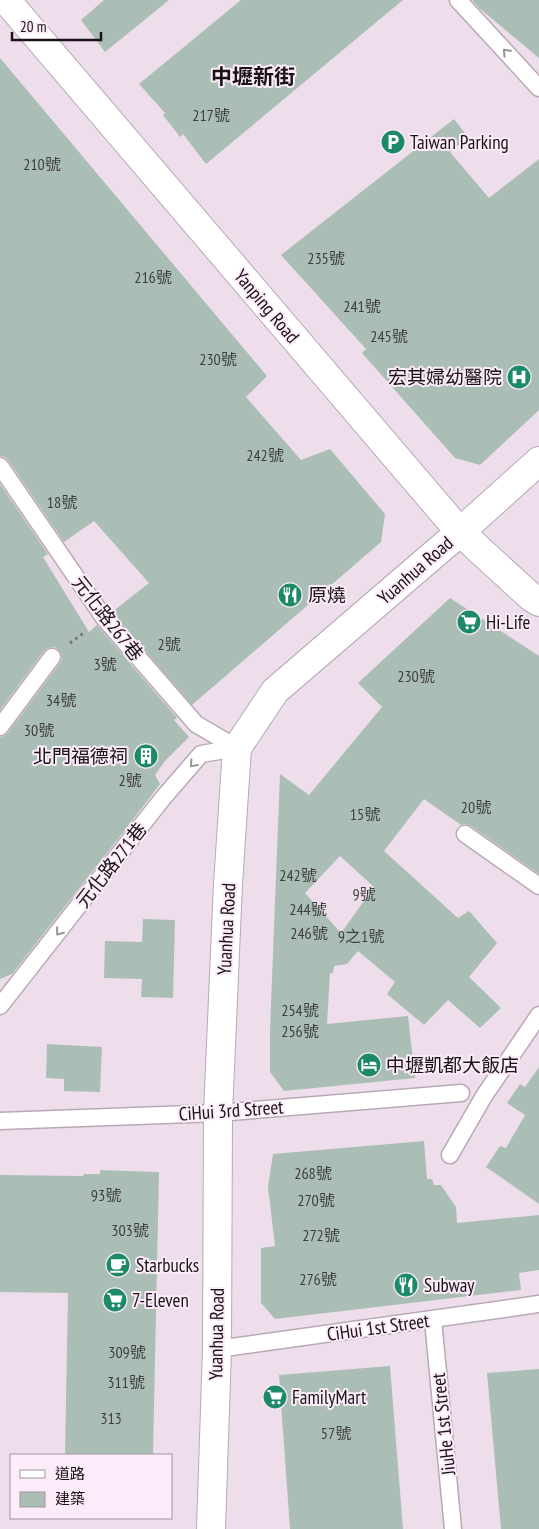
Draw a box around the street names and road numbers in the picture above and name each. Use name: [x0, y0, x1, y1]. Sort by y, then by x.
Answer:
street label: Yanping Road: [229, 264, 305, 348]
street label: Yuanhua Road: [372, 531, 458, 609]
street label: 元化路267巷: [67, 571, 149, 665]
street label: 元化路271巷: [70, 818, 152, 912]
street label: Yuanhua Road: [212, 882, 240, 976]
street label: CiHui 3rd Street: [178, 1094, 285, 1126]
street label: Yuanhua Road: [203, 1288, 229, 1380]
street label: CiHui 1st Street: [325, 1308, 431, 1346]
street label: JiuHe 1st Street: [426, 1371, 460, 1477]

